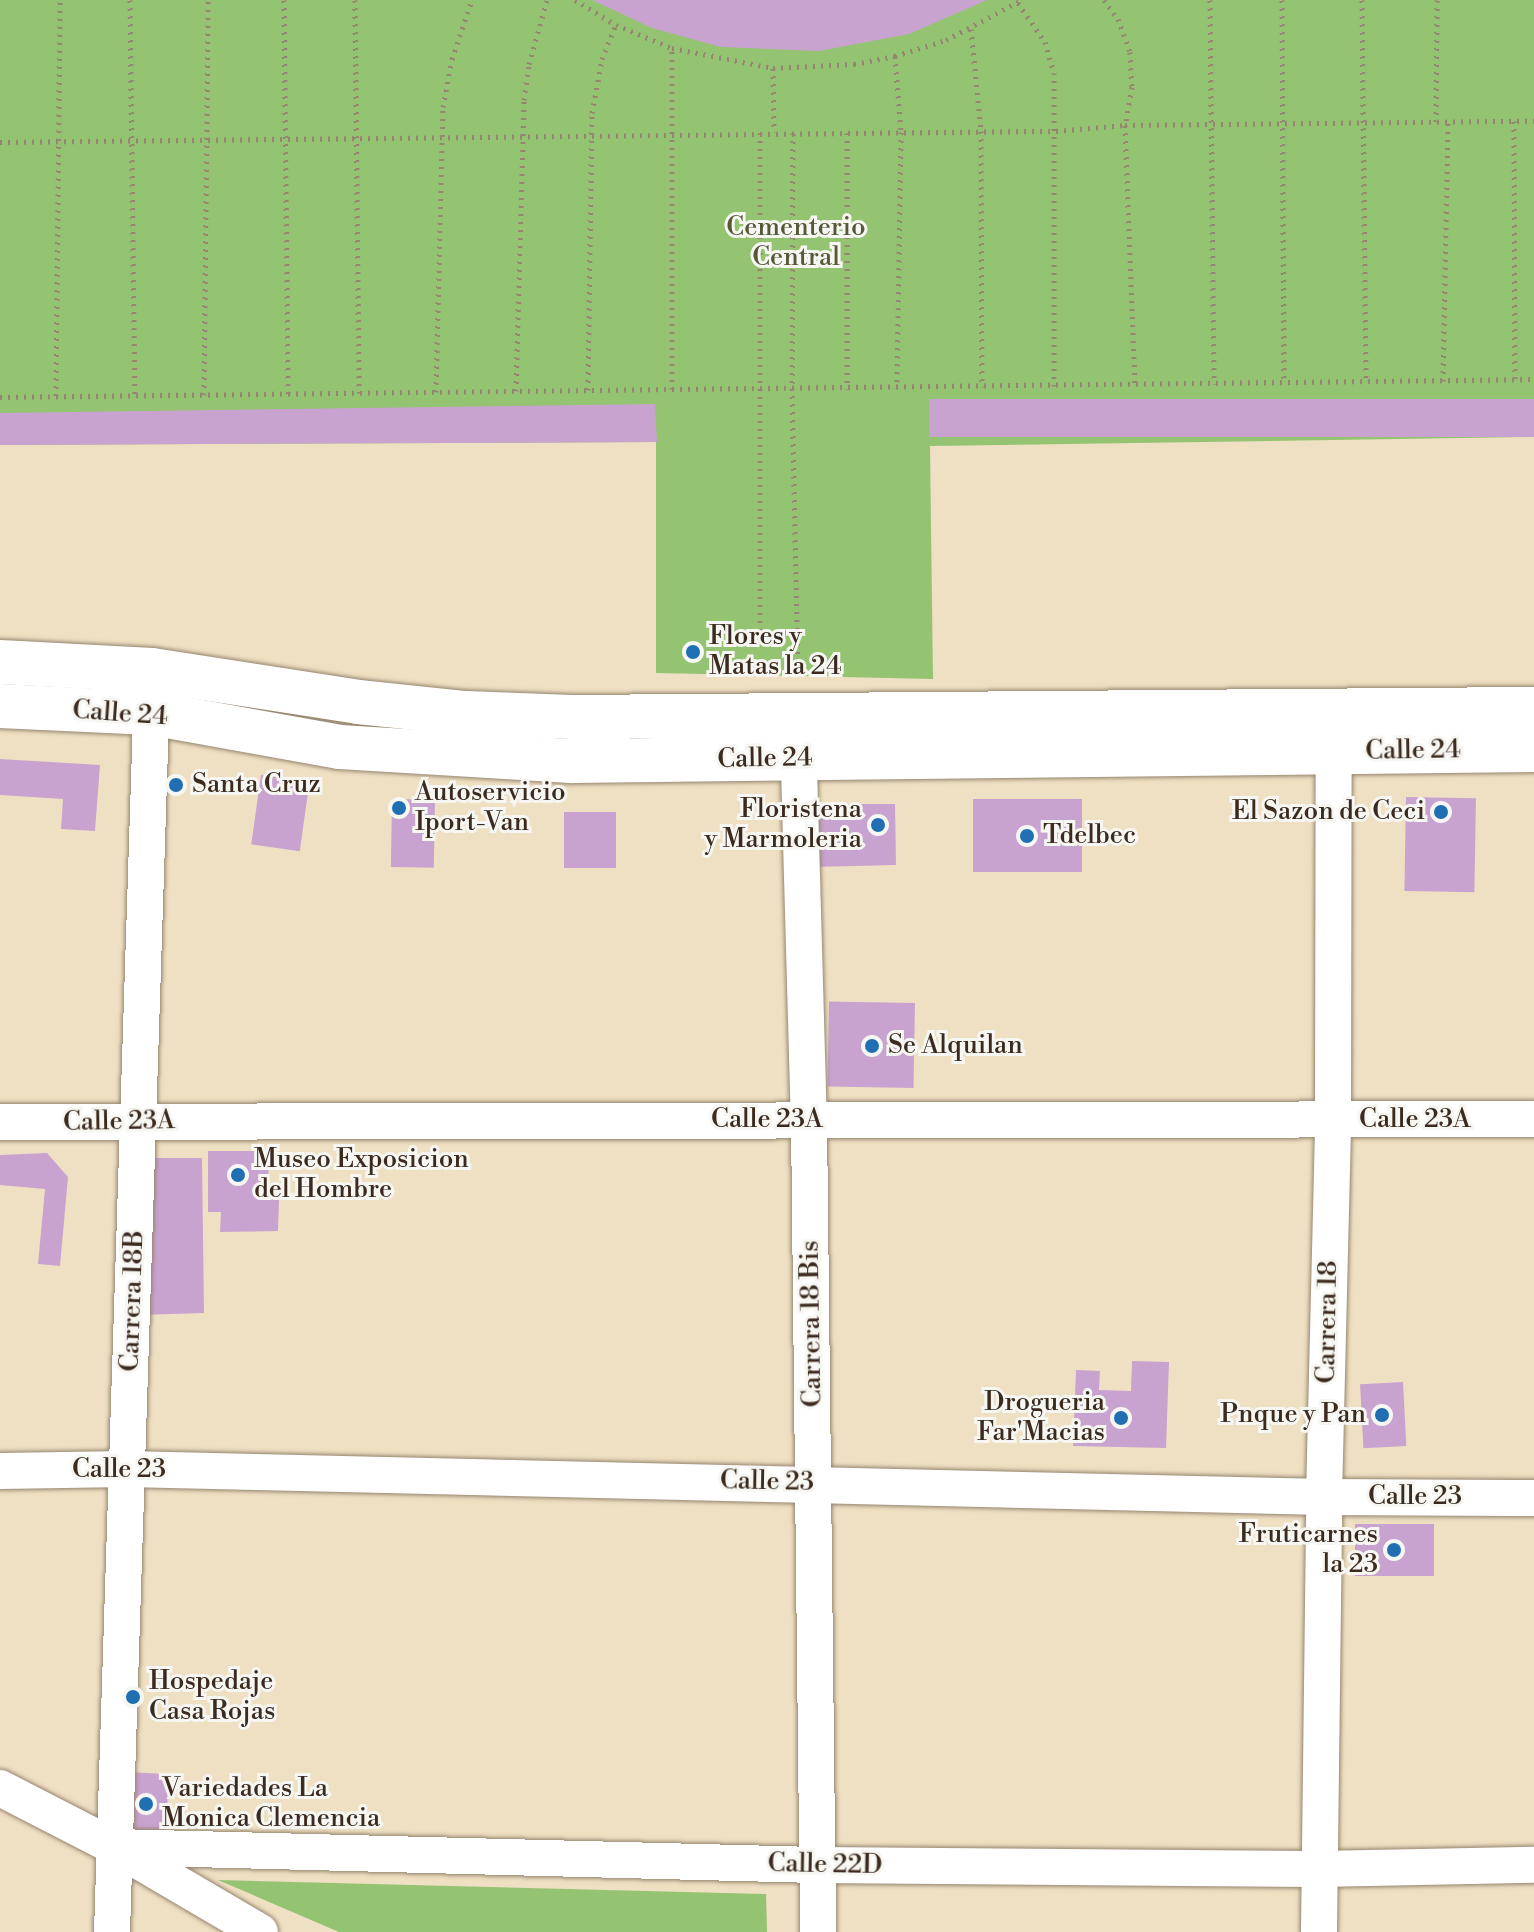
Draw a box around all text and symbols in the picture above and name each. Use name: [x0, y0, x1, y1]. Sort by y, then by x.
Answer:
park label: Cementerio Central: [726, 212, 866, 274]
place label: Flores y Matas la 24: [709, 621, 841, 682]
marker: Flores y Matas la 24: [684, 643, 702, 661]
street label: Calle 24: [71, 695, 169, 733]
street label: Calle 24: [1365, 735, 1461, 767]
street label: Calle 24: [717, 743, 813, 775]
place label: Santa Cruz: [192, 769, 321, 801]
marker: Santa Cruz: [167, 776, 185, 794]
place label: Autoservicio Iport-Van: [415, 777, 566, 838]
place label: Floristena y Marmoleria: [704, 794, 862, 856]
place label: El Sazon de Ceci: [1232, 796, 1425, 828]
marker: Autoservicio Iport-Van: [390, 799, 408, 817]
marker: El Sazon de Ceci: [1432, 803, 1450, 821]
marker: Floristena y Marmoleria: [869, 816, 887, 834]
place label: Tdelbec: [1043, 820, 1136, 852]
marker: Tdelbec: [1018, 827, 1036, 845]
place label: Se Alquilan: [888, 1030, 1023, 1062]
marker: Se Alquilan: [863, 1037, 881, 1055]
street label: Calle 23A: [711, 1104, 823, 1136]
street label: Calle 23A: [1359, 1104, 1471, 1136]
street label: Calle 23A: [63, 1105, 175, 1139]
place label: Museo Exposicion del Hombre: [254, 1144, 469, 1206]
marker: Museo Exposicion del Hombre: [229, 1166, 247, 1184]
street label: Carrera 18B: [115, 1230, 151, 1372]
street label: Carrera 18 Bis: [795, 1240, 829, 1408]
street label: Carrera 18: [1311, 1260, 1345, 1384]
place label: Drogueria Far'Macias: [977, 1387, 1105, 1448]
place label: Pnque y Pan: [1220, 1399, 1366, 1431]
marker: Pnque y Pan: [1373, 1406, 1391, 1424]
marker: Drogueria Far'Macias: [1112, 1409, 1130, 1427]
street label: Calle 23: [72, 1454, 166, 1486]
street label: Calle 23: [720, 1466, 814, 1498]
street label: Calle 23: [1368, 1481, 1462, 1513]
place label: Fruticarnes la 23: [1239, 1519, 1378, 1580]
marker: Fruticarnes la 23: [1385, 1541, 1403, 1559]
place label: Hospedaje Casa Rojas: [149, 1666, 275, 1728]
marker: Hospedaje Casa Rojas: [124, 1688, 142, 1706]
place label: Variedades La Monica Clemencia: [162, 1773, 380, 1834]
marker: Variedades La Monica Clemencia: [137, 1795, 155, 1813]
street label: Calle 22D: [767, 1848, 883, 1882]

